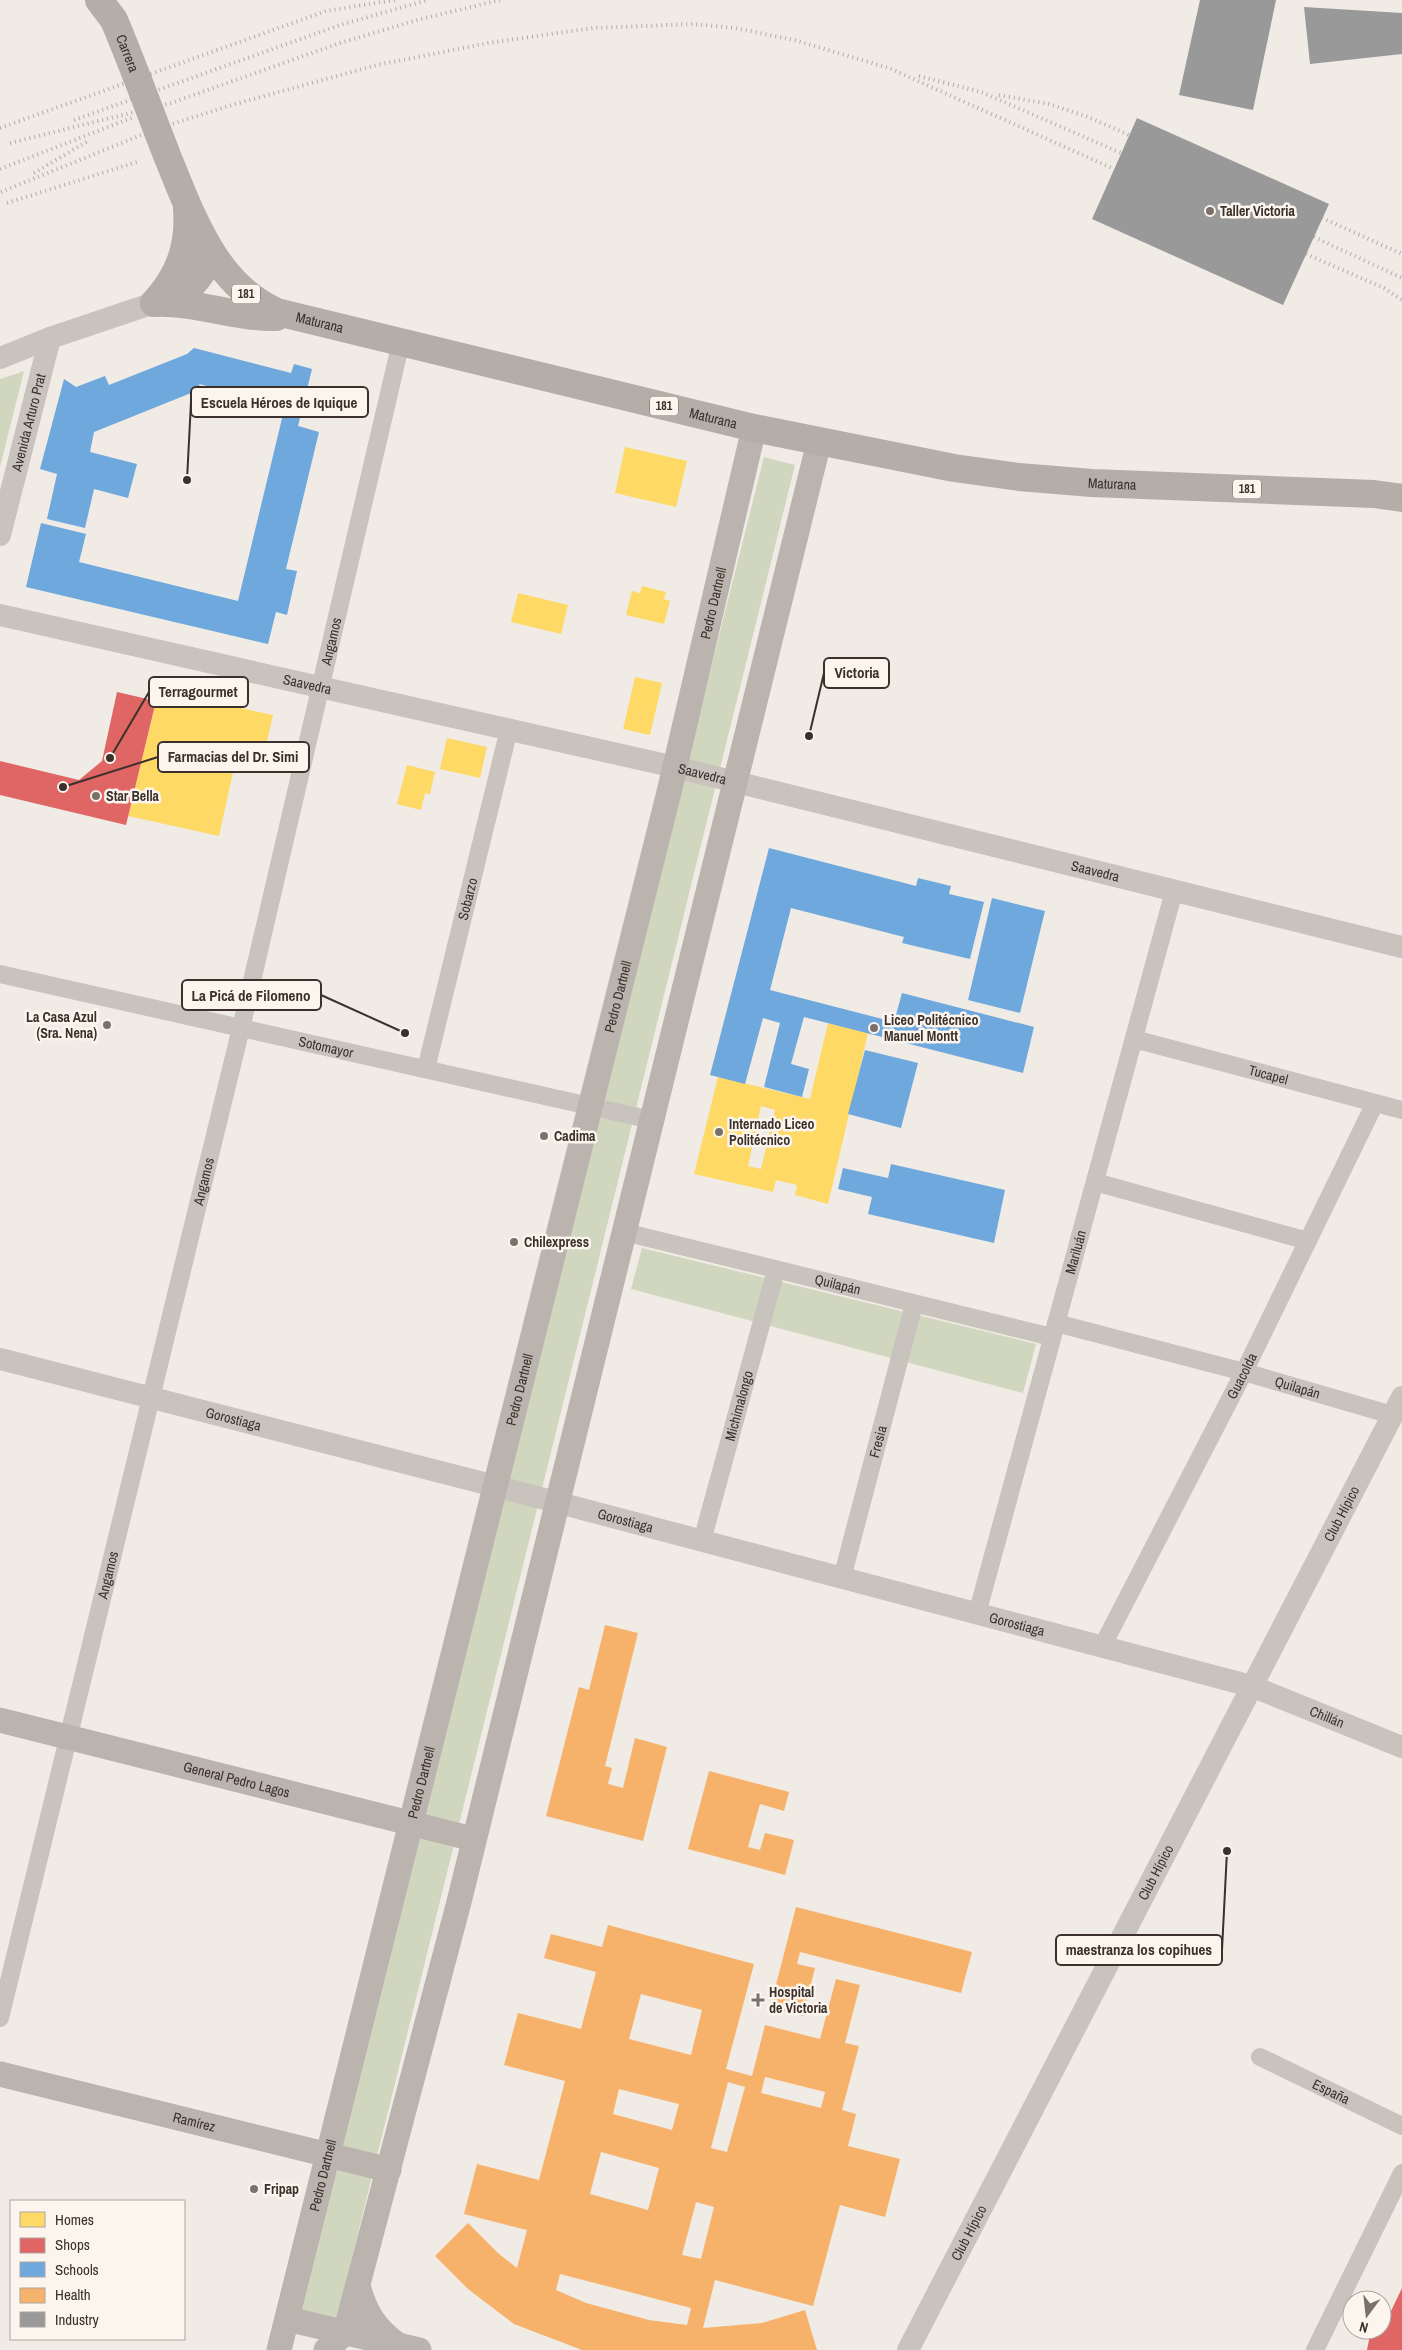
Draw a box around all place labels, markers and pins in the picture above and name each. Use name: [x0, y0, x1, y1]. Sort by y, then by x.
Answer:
place label: Taller Victoria: [1220, 202, 1296, 220]
marker: Taller Victoria: [1204, 205, 1216, 217]
callout: Escuela Héroes de Iquique: [191, 387, 368, 417]
callout: Victoria: [824, 658, 889, 688]
callout: Terragourmet: [149, 677, 248, 707]
callout: Farmacias del Dr. Simi: [158, 742, 309, 772]
place label: Star Bella: [106, 787, 160, 805]
marker: Star Bella: [90, 790, 102, 802]
callout: La Picá de Filomeno: [182, 980, 321, 1010]
place label: La Casa Azul (Sra. Nena): [26, 1008, 97, 1042]
place label: Liceo Politécnico Manuel Montt: [884, 1011, 978, 1045]
marker: La Casa Azul (Sra. Nena): [101, 1019, 113, 1031]
marker: Liceo Politécnico Manuel Montt: [868, 1022, 880, 1034]
place label: Internado Liceo Politécnico: [729, 1115, 814, 1149]
marker: Internado Liceo Politécnico: [713, 1126, 725, 1138]
place label: Cadima: [554, 1127, 596, 1145]
marker: Cadima: [538, 1130, 550, 1142]
place label: Chilexpress: [524, 1233, 589, 1251]
marker: Chilexpress: [508, 1236, 520, 1248]
callout: maestranza los copihues: [1056, 1935, 1222, 1965]
place label: Hospital de Victoria: [769, 1983, 828, 2017]
marker: Hospital de Victoria: [751, 1993, 765, 2007]
place label: Fripap: [264, 2180, 299, 2198]
marker: Fripap: [248, 2183, 260, 2195]

